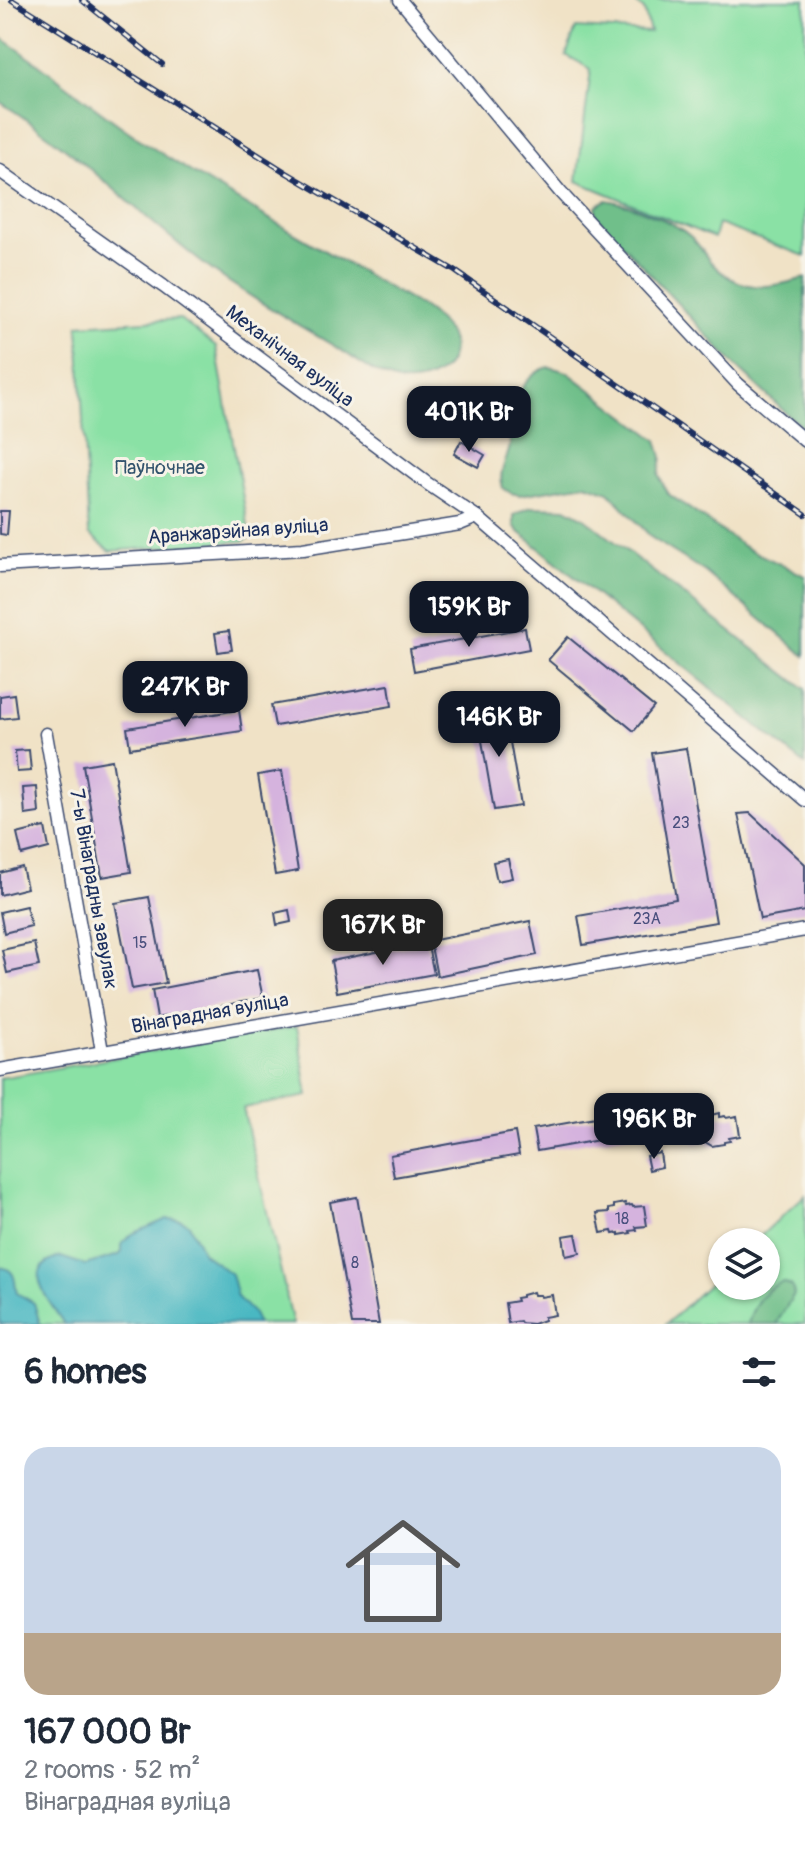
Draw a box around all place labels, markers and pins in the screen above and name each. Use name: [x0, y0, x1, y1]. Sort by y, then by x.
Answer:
pin: 401K Br: [395, 386, 543, 454]
pin: 159K Br: [395, 581, 543, 649]
pin: 247K Br: [111, 661, 259, 729]
pin: 146K Br: [425, 691, 573, 759]
pin: 167K Br: [309, 899, 457, 967]
pin: 196K Br: [580, 1093, 728, 1161]

